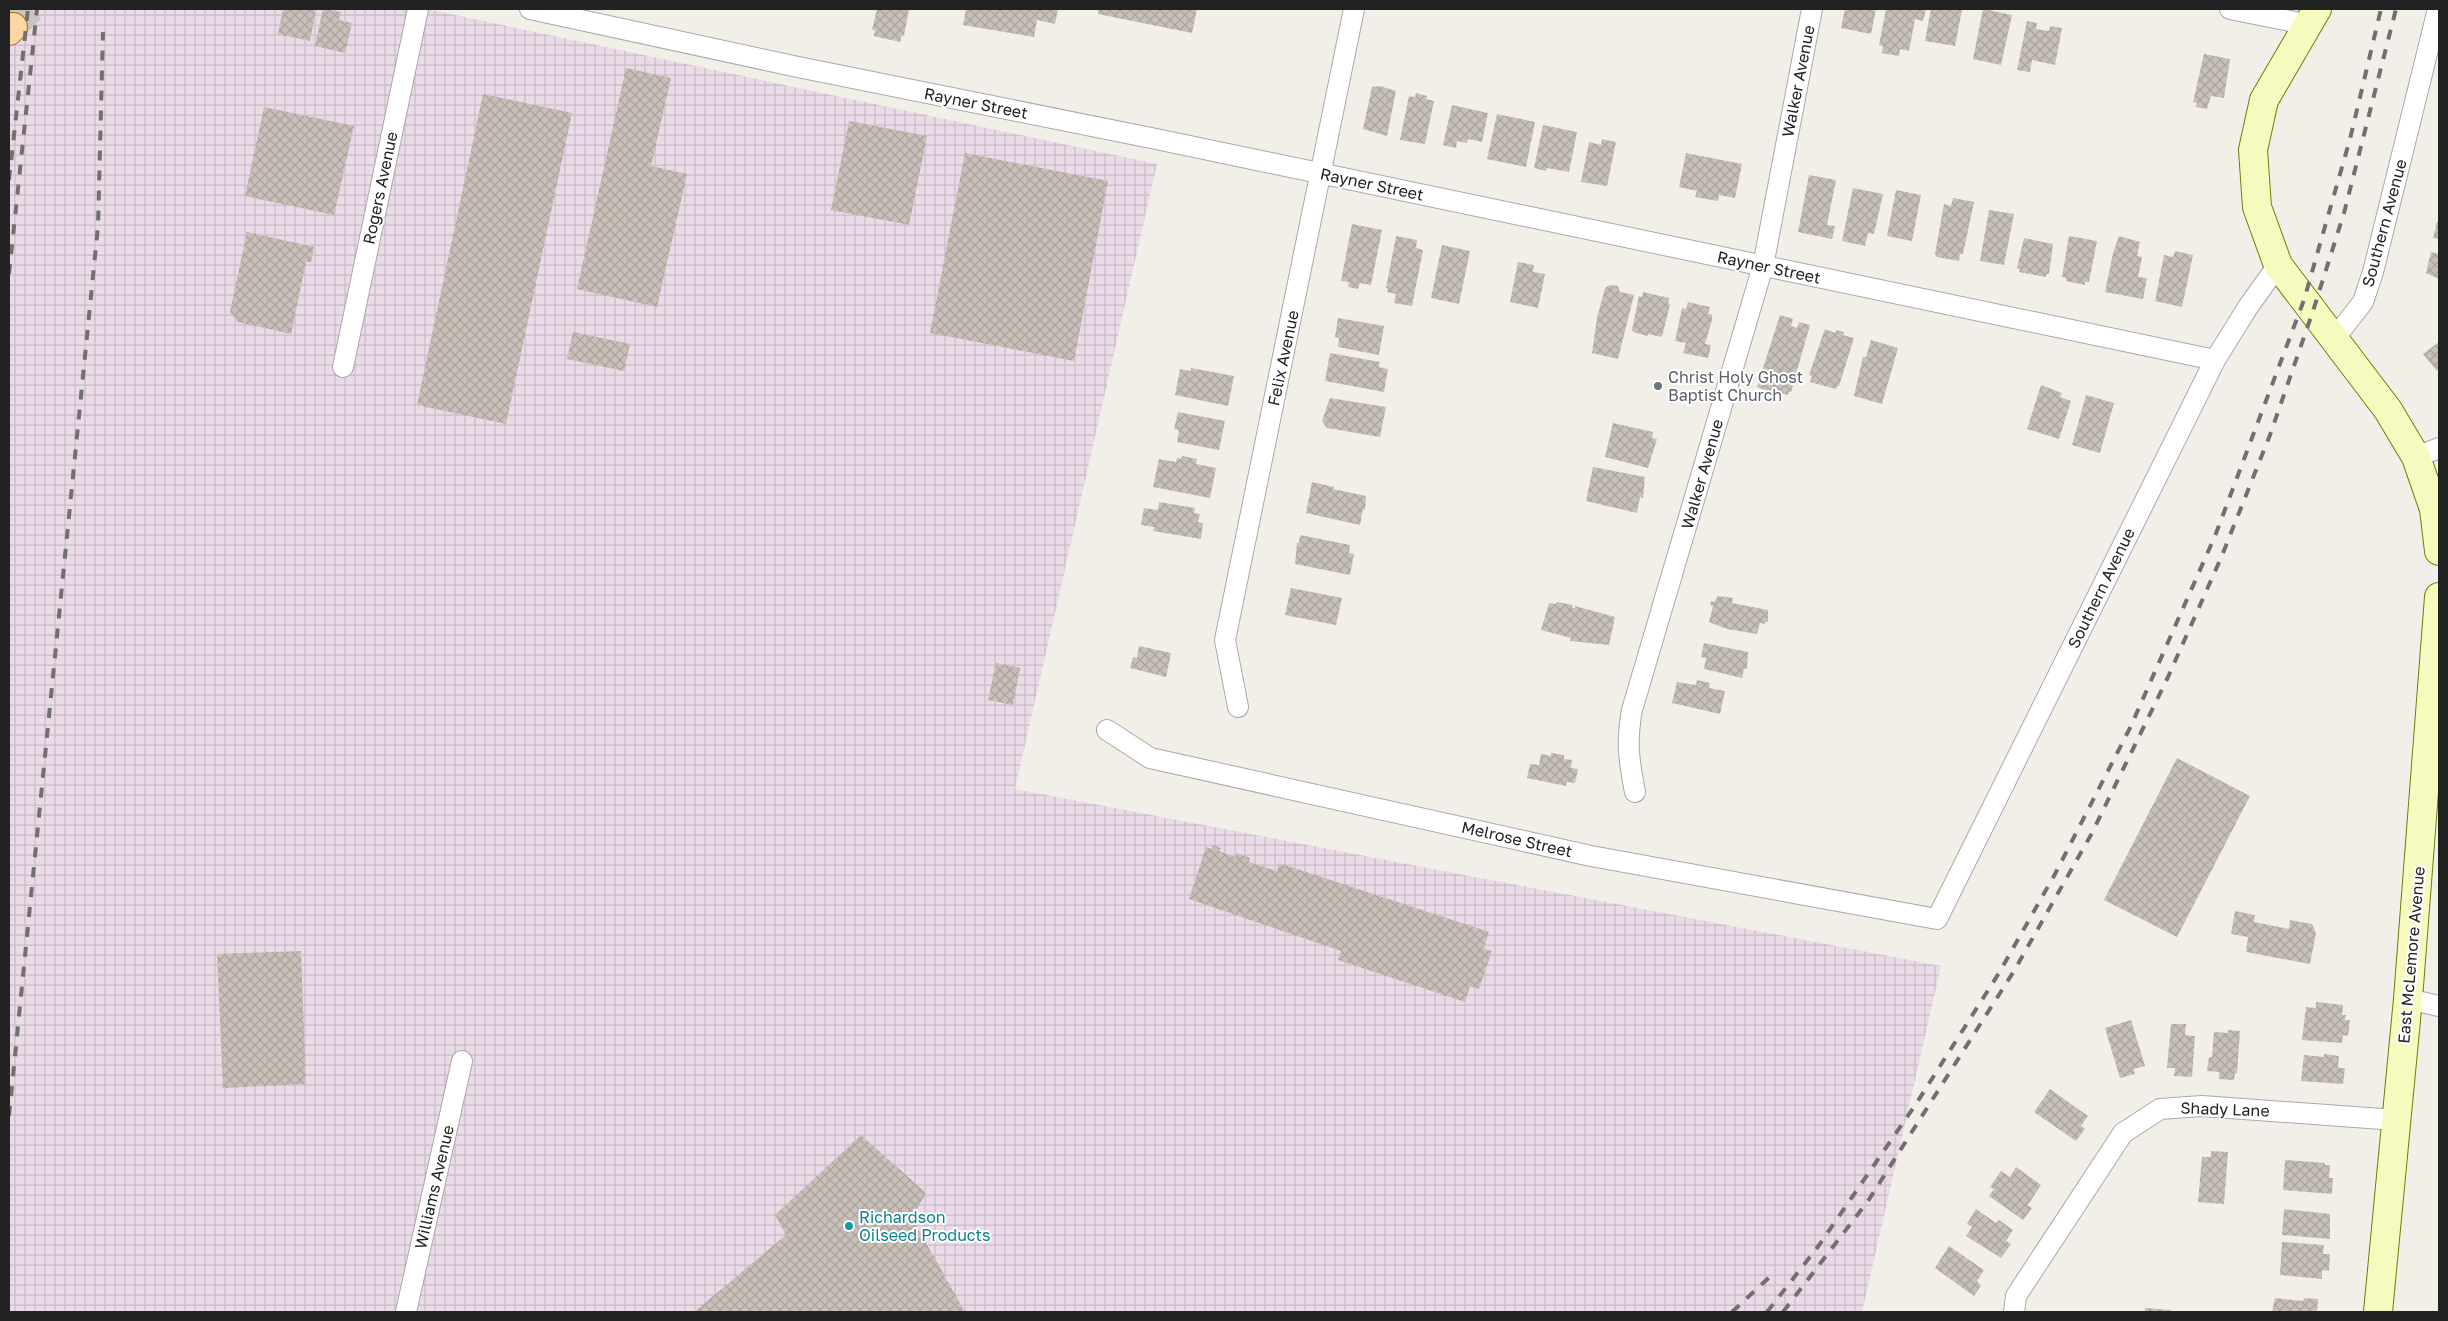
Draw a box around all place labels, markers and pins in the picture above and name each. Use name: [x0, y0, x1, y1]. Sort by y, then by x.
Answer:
place label: Christ Holy Ghost Baptist Church: [1668, 367, 1803, 405]
marker: Christ Holy Ghost Baptist Church: [1652, 380, 1664, 392]
place label: Richardson Oilseed Products: [859, 1207, 990, 1245]
marker: Richardson Oilseed Products: [843, 1220, 855, 1232]

